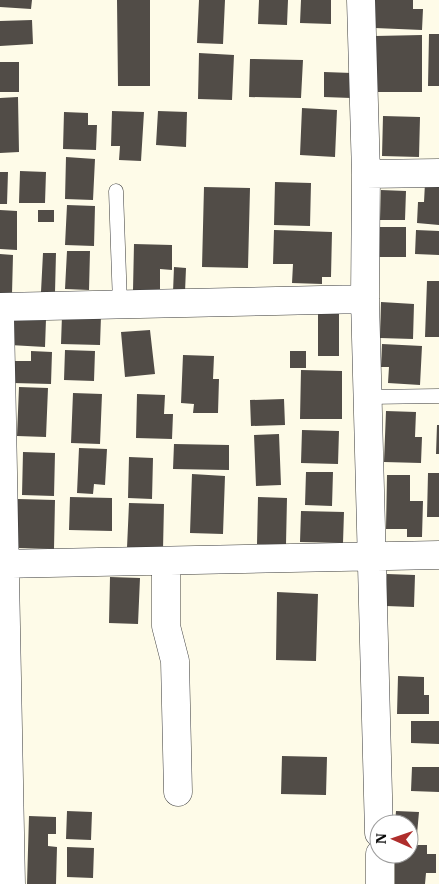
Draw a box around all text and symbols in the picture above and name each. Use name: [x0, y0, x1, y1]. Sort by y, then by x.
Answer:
north arrow: [369, 814, 419, 864]
text: N: [372, 833, 390, 844]

